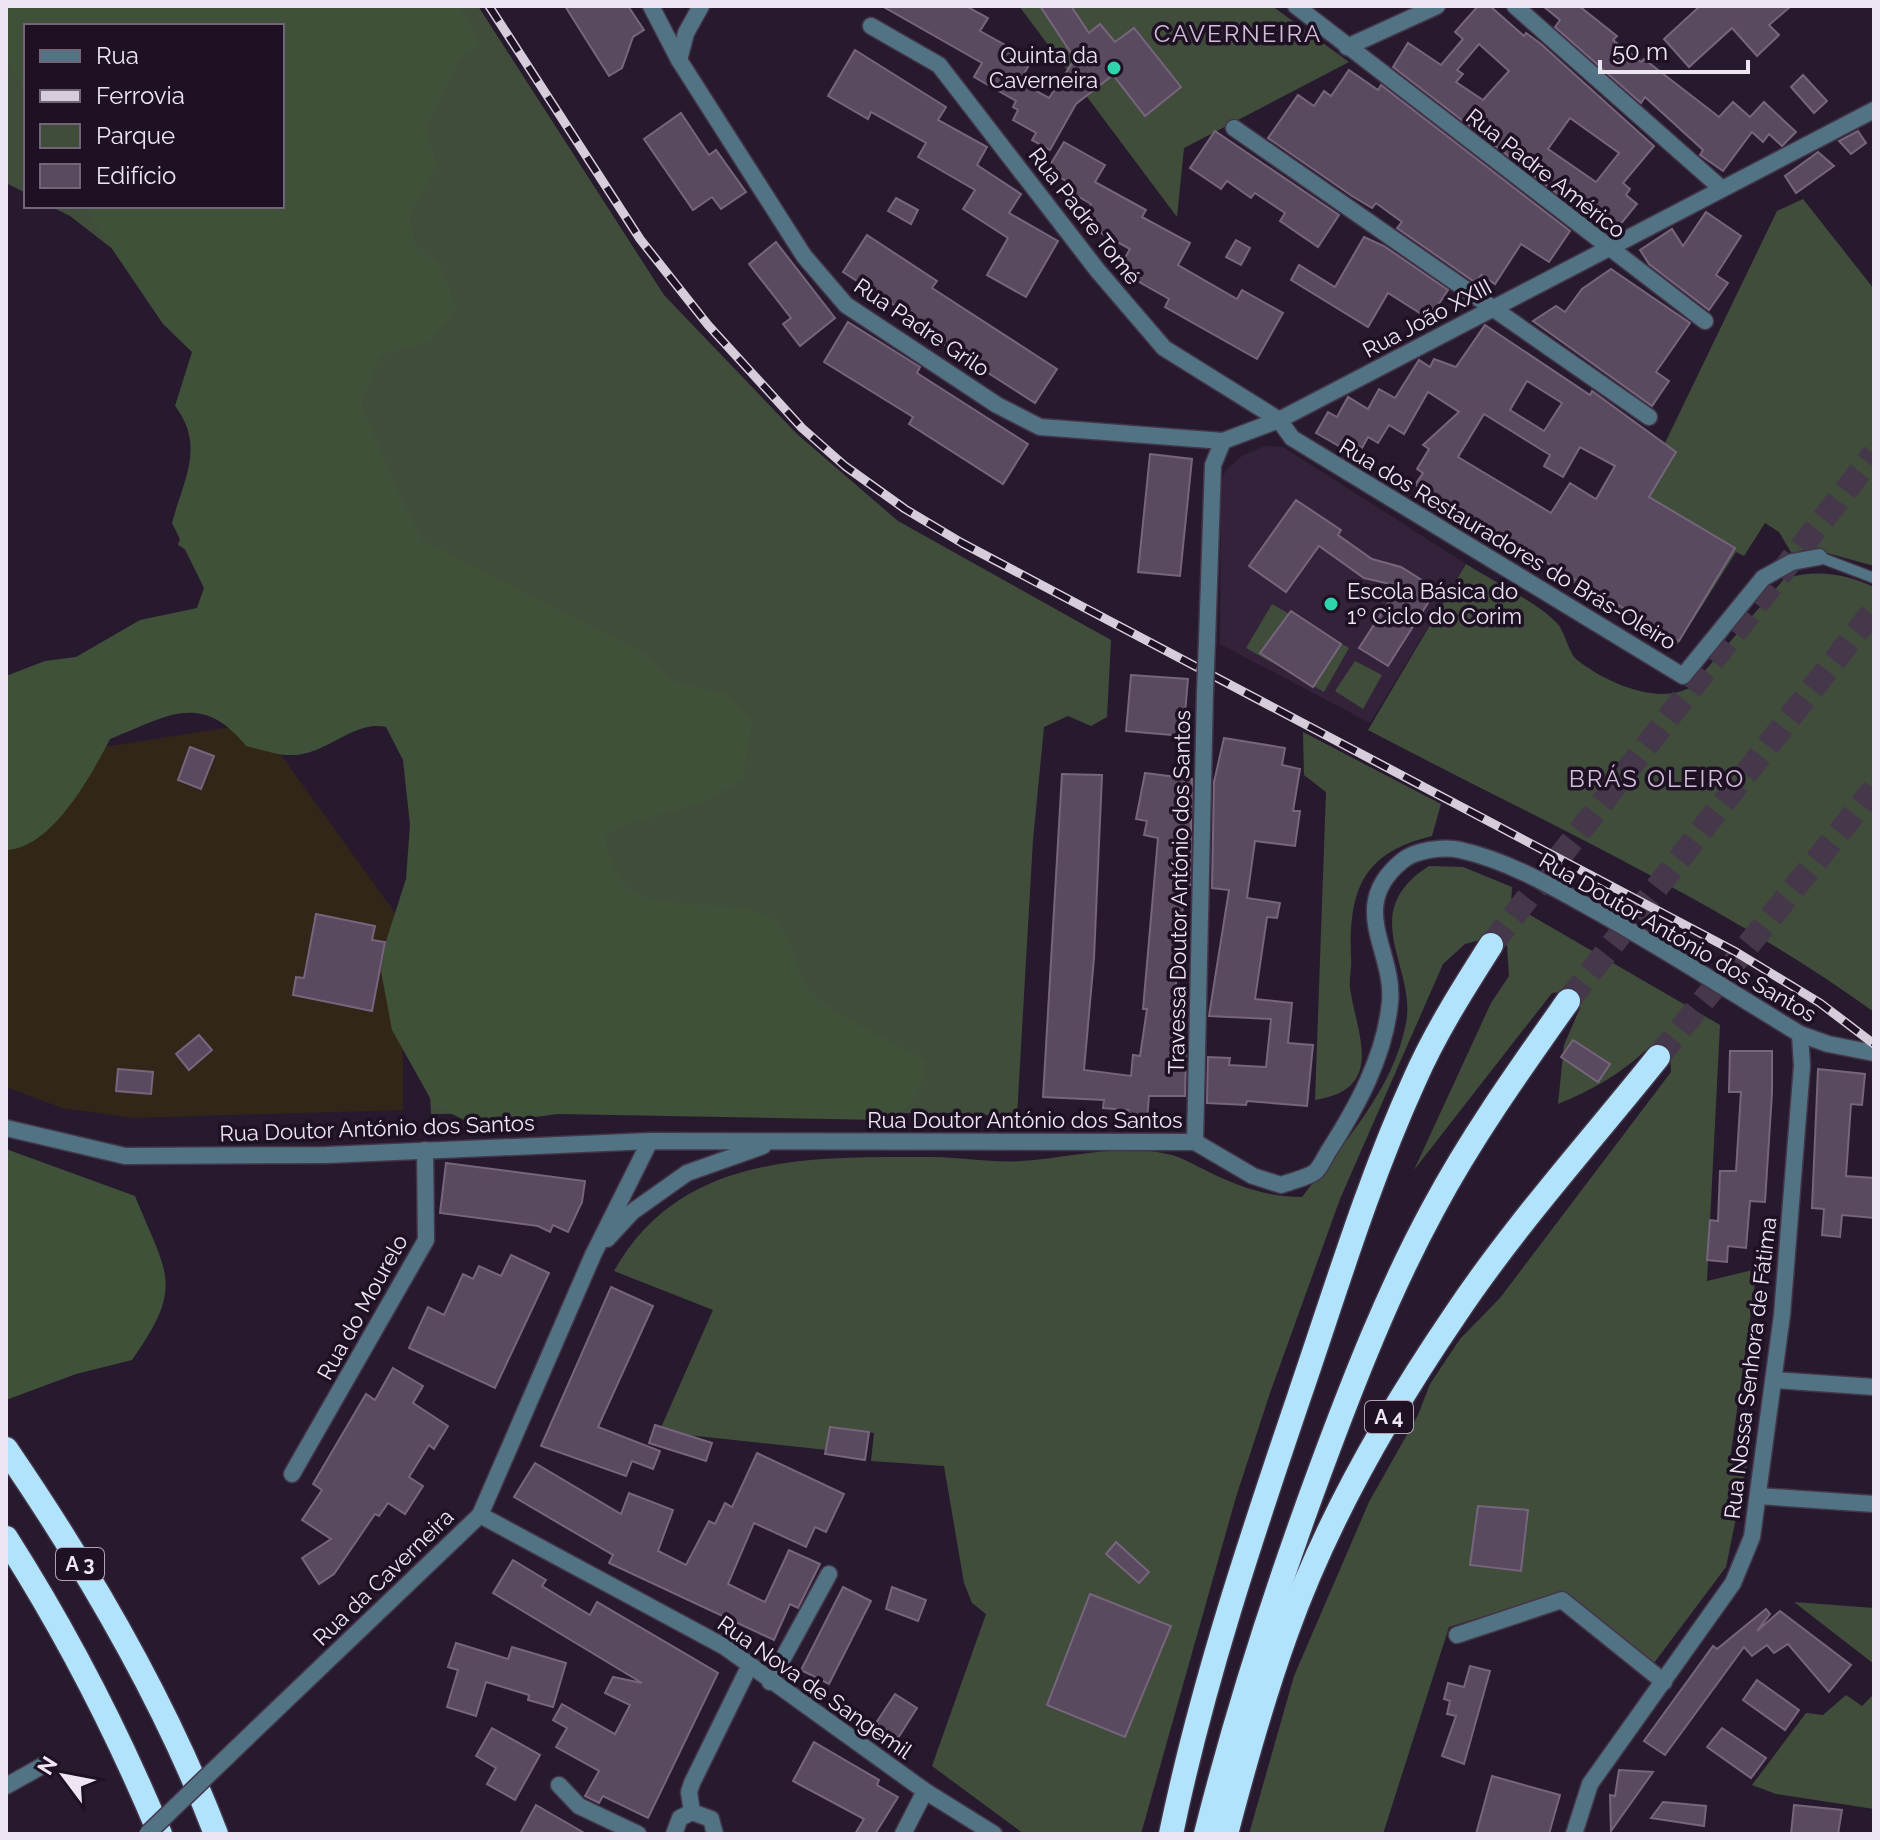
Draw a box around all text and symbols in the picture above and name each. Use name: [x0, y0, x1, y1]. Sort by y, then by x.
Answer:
district label: CAVERNEIRA: [1154, 19, 1322, 48]
legend: [24, 24, 284, 208]
scale bar: [1600, 24, 1748, 74]
text: 50 m: [1612, 37, 1668, 66]
text: Rua: [96, 41, 139, 70]
place label: Quinta da Caverneira: [989, 42, 1098, 93]
marker: Quinta da Caverneira: [1105, 59, 1123, 77]
text: Ferrovia: [96, 81, 185, 110]
street label: Rua Padre Américo: [1461, 103, 1631, 243]
text: Parque: [96, 121, 175, 150]
street label: Rua Padre Tomé: [1023, 142, 1147, 290]
text: Edifício: [96, 161, 176, 190]
street label: Rua Padre Grilo: [850, 272, 994, 382]
street label: Rua João XXIII: [1358, 273, 1496, 363]
street label: Rua dos Restauradores do Brás-Oleiro: [1335, 433, 1681, 655]
place label: Escola Básica do 1º Ciclo do Corim: [1347, 578, 1522, 629]
marker: Escola Básica do 1º Ciclo do Corim: [1322, 595, 1340, 613]
street label: Travessa Doutor António dos Santos: [1163, 710, 1195, 1074]
district label: BRÁS OLEIRO: [1569, 764, 1745, 793]
street label: Rua Doutor António dos Santos: [1535, 847, 1821, 1027]
street label: Rua Doutor António dos Santos: [867, 1107, 1183, 1133]
street label: Rua Doutor António dos Santos: [219, 1110, 535, 1146]
street label: Rua Nossa Senhora de Fátima: [1719, 1216, 1781, 1520]
street label: Rua do Mourelo: [311, 1230, 413, 1384]
road number: A 4: [1365, 1401, 1413, 1433]
street label: Rua da Caverneira: [307, 1503, 459, 1651]
road number: A 3: [56, 1548, 104, 1580]
street label: Rua Nova de Sangemil: [713, 1610, 917, 1764]
north arrow: [24, 1736, 104, 1816]
text: N: [32, 1751, 63, 1779]

